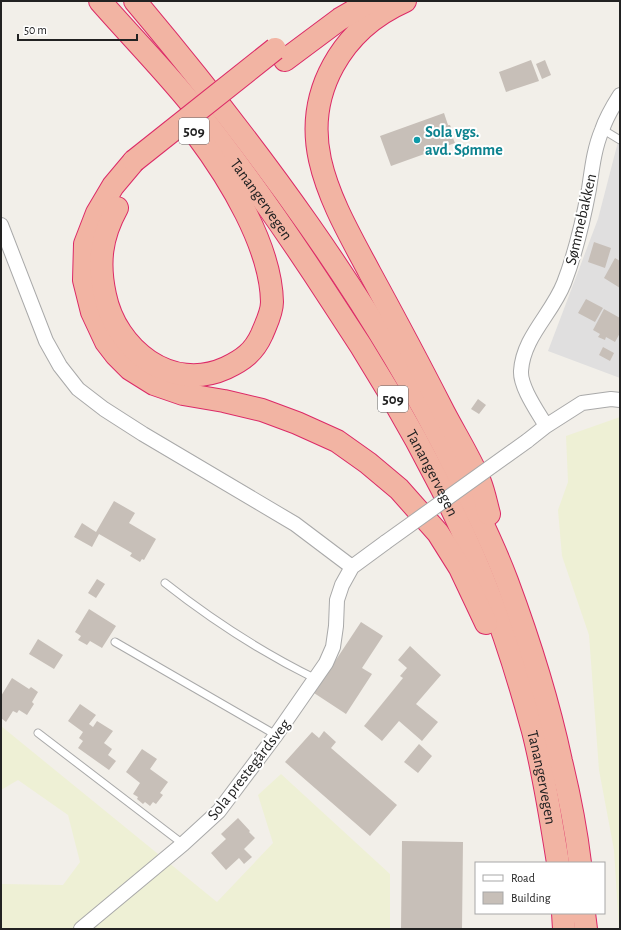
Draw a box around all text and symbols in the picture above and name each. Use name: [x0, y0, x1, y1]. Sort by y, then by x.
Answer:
scale bar: [18, 16, 137, 42]
text: 50 m: [24, 24, 47, 36]
road number: 509: [179, 118, 209, 144]
place label: Sola vgs. avd. Sømme: [425, 124, 503, 158]
marker: Sola vgs. avd. Sømme: [412, 135, 422, 145]
street label: Tanangervegen: [227, 156, 295, 243]
street label: Sømmebakken: [563, 172, 599, 267]
road number: 509: [378, 386, 408, 412]
street label: Tanangervegen: [403, 427, 461, 519]
street label: Sola prestegårdsveg: [205, 716, 293, 823]
street label: Tanangervegen: [524, 729, 559, 826]
legend: [475, 862, 605, 914]
text: Road: [511, 872, 535, 884]
text: Building: [511, 892, 551, 904]

